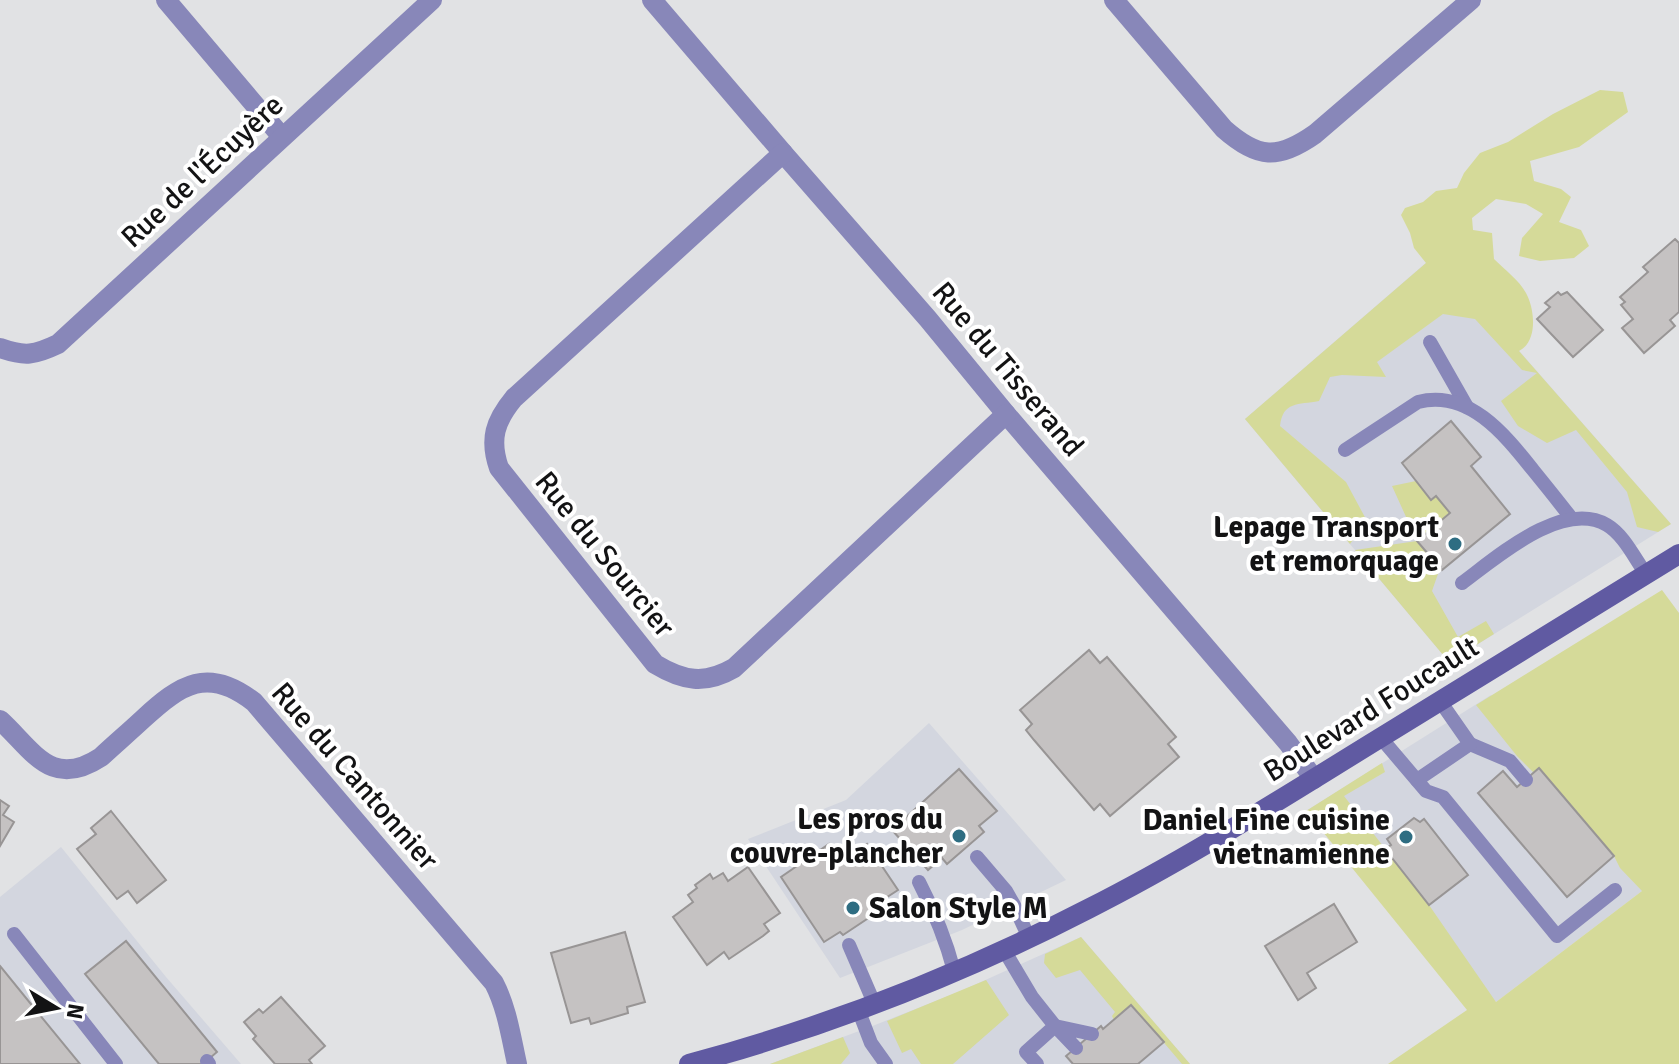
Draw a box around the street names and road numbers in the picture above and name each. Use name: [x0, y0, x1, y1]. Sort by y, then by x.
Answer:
street label: Rue de l'Écuyère: [114, 87, 291, 256]
street label: Rue du Tisserand: [924, 274, 1091, 464]
street label: Rue du Sourcier: [527, 464, 683, 644]
street label: Boulevard Foucault: [1257, 628, 1486, 790]
street label: Rue du Cantonnier: [263, 675, 446, 878]

